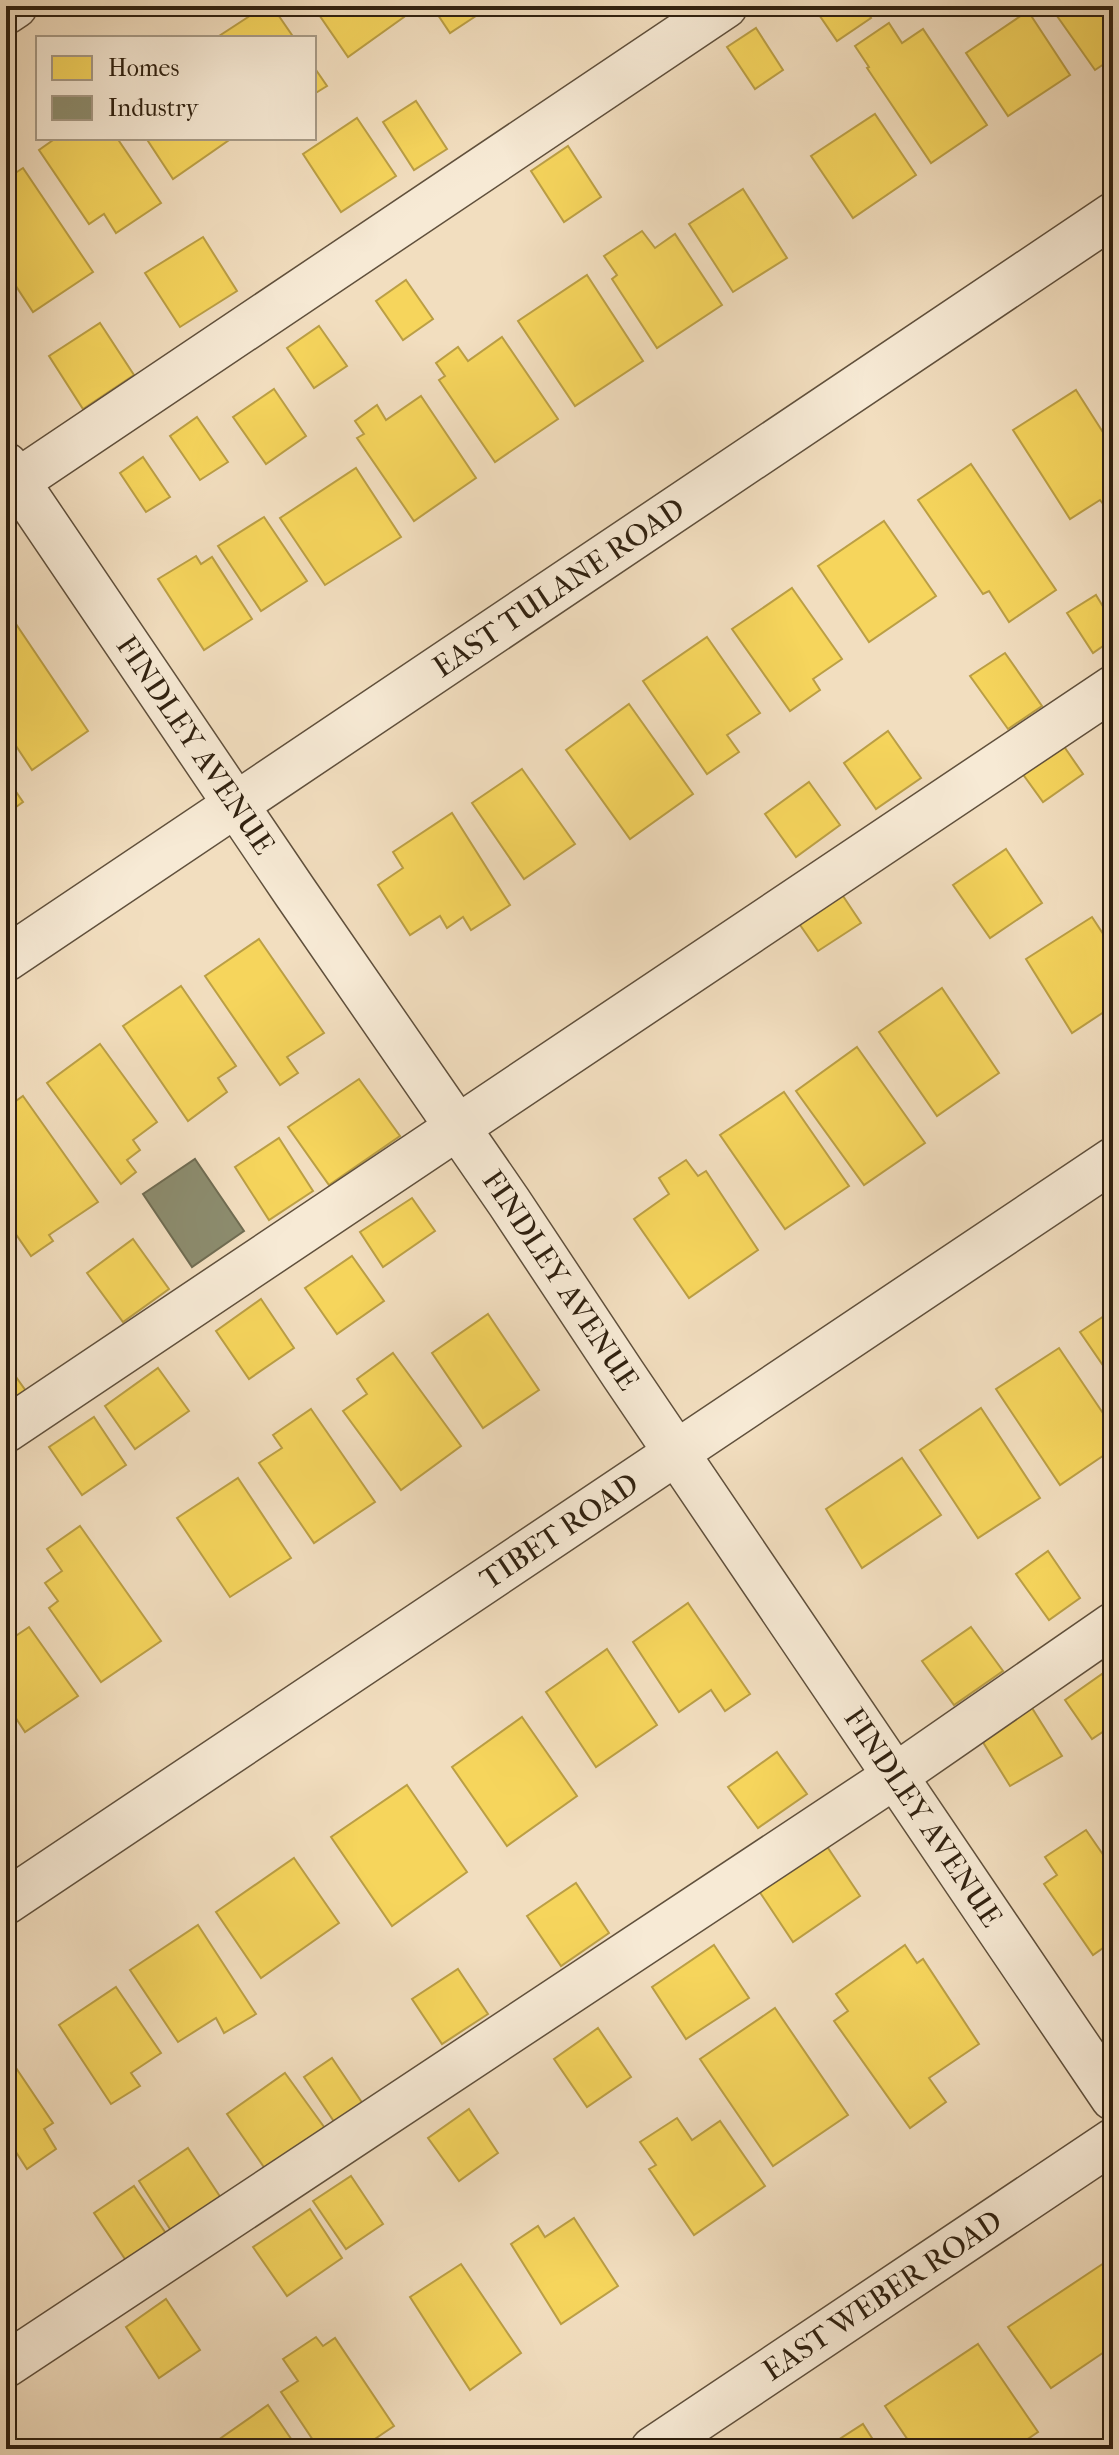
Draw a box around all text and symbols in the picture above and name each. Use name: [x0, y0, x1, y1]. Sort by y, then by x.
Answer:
legend: [36, 36, 316, 140]
text: Homes: [108, 54, 179, 82]
text: Industry: [108, 94, 199, 122]
street label: EAST TULANE ROAD: [426, 491, 691, 684]
street label: FINDLEY AVENUE: [109, 629, 282, 861]
street label: FINDLEY AVENUE: [475, 1164, 646, 1397]
street label: TIBET ROAD: [474, 1466, 645, 1597]
street label: FINDLEY AVENUE: [837, 1701, 1009, 1933]
street label: EAST WEBER ROAD: [756, 2203, 1008, 2388]

